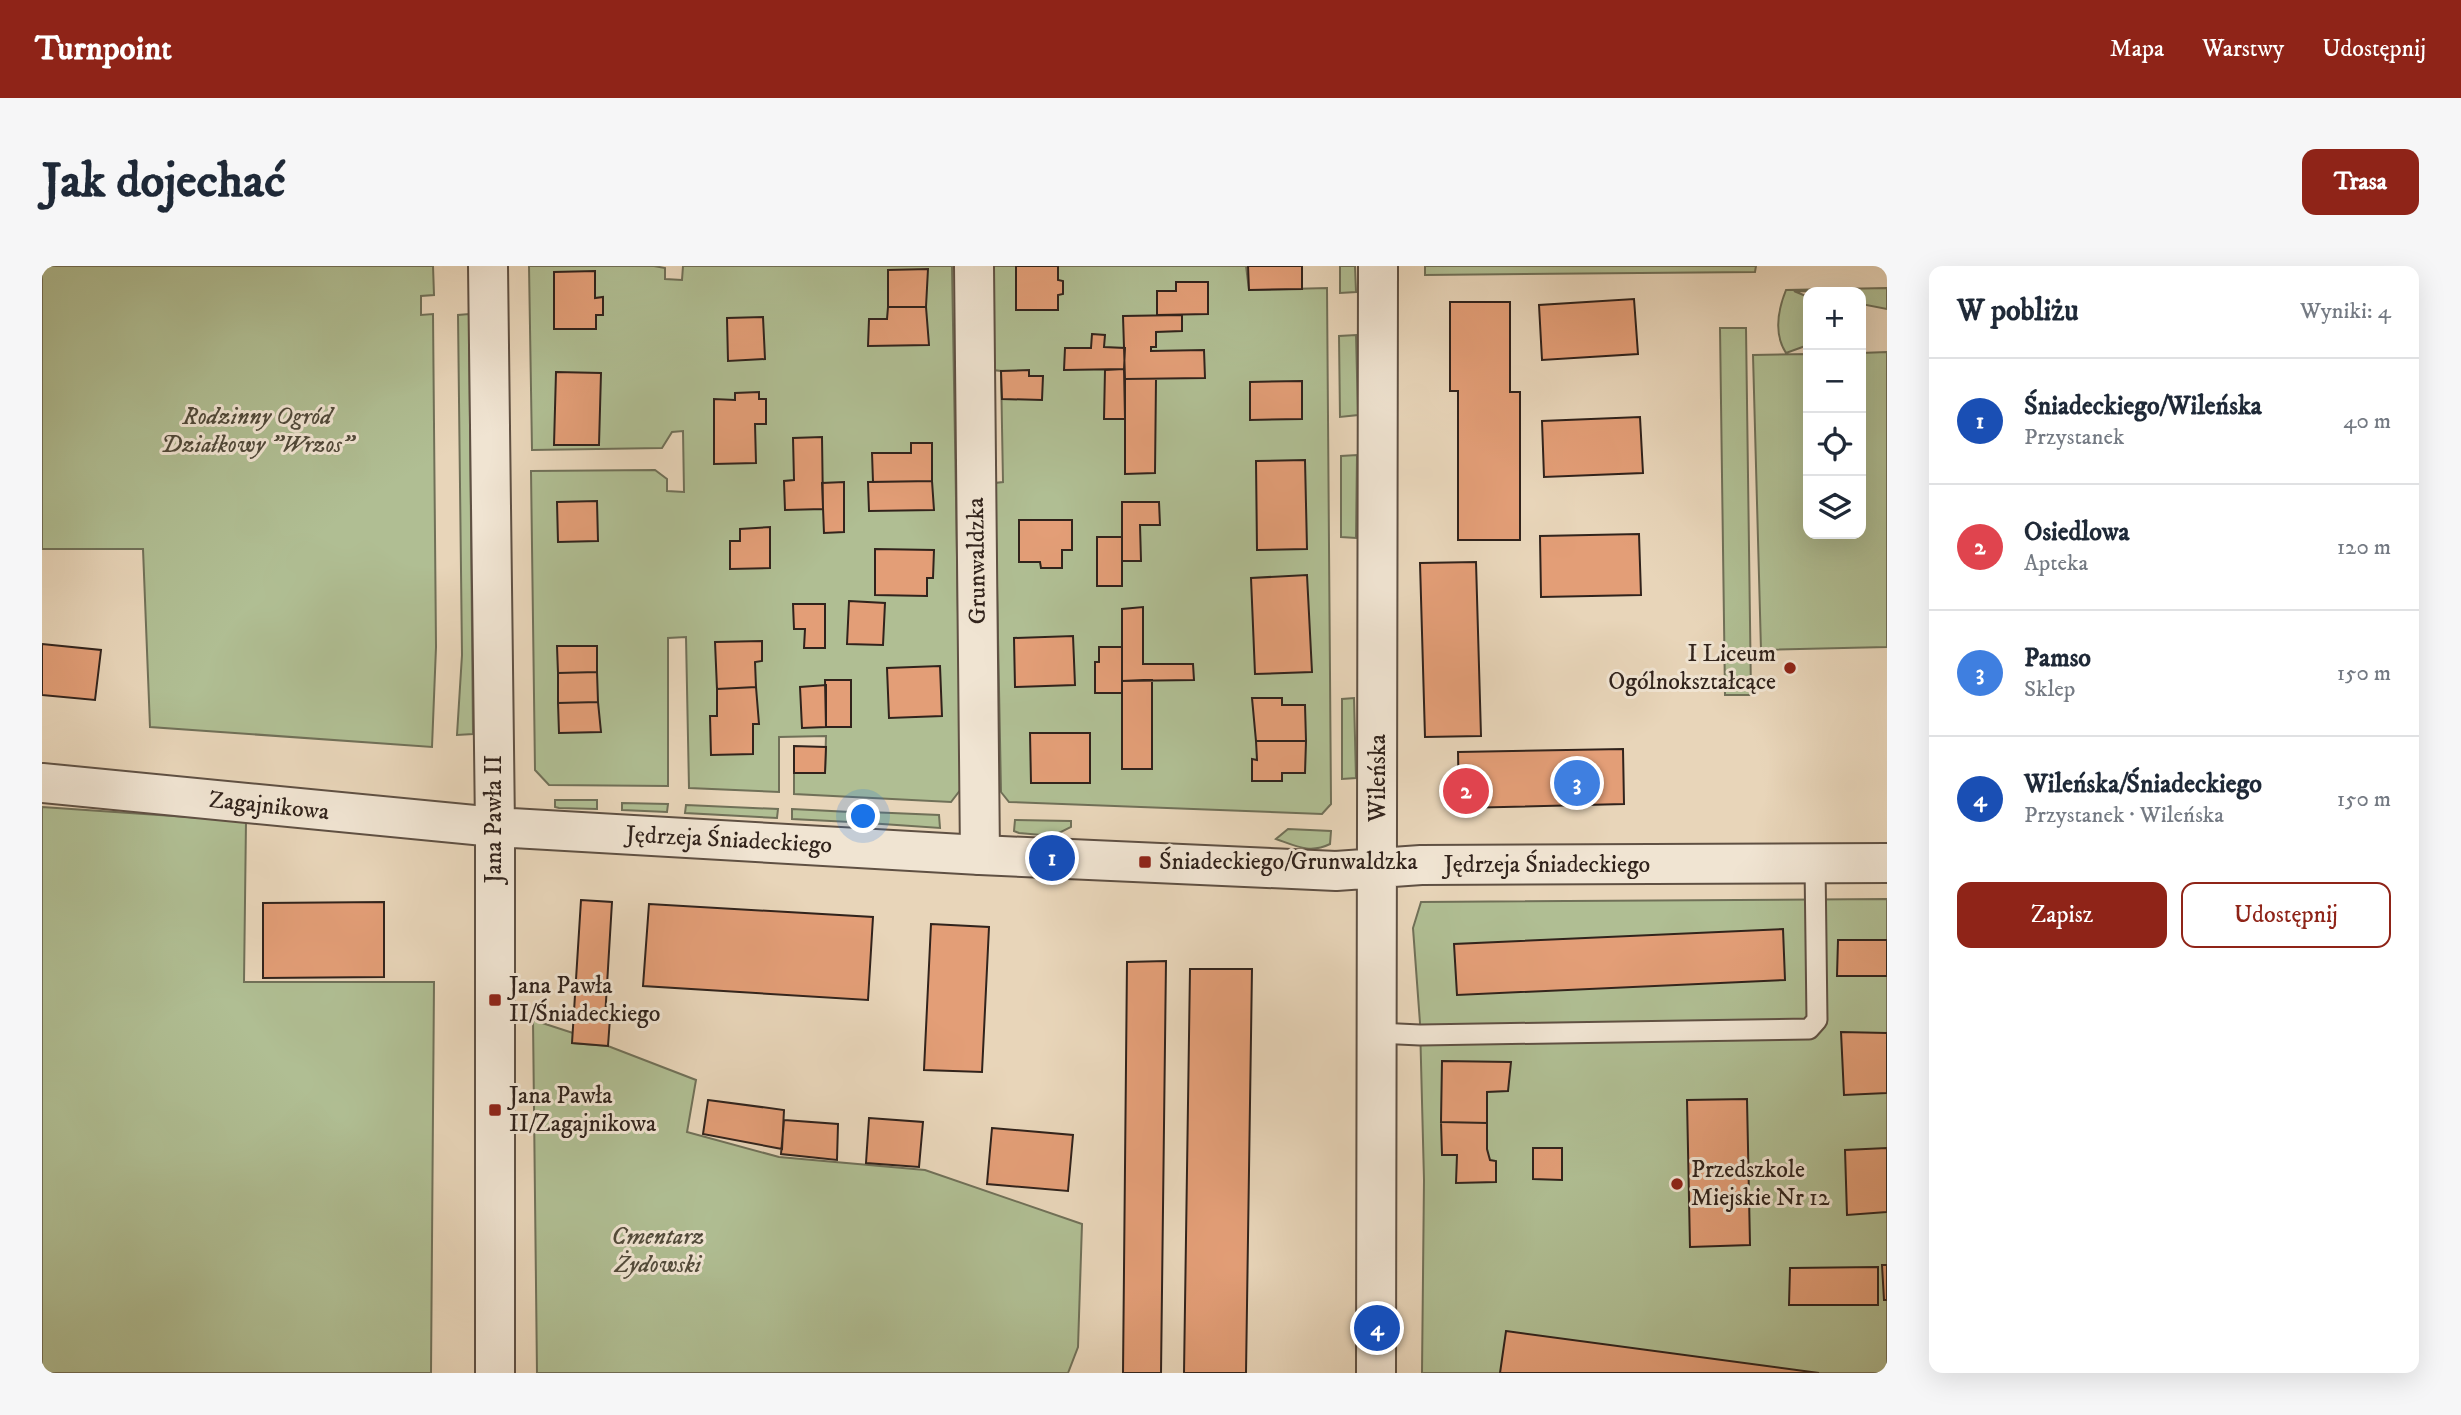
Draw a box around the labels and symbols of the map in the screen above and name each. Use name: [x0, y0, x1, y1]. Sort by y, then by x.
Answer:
park label: Rodzinny Ogród Działkowy "Wrzos": [161, 402, 356, 460]
street label: Grunwaldzka: [961, 496, 993, 625]
place label: I Liceum Ogólnokształcące: [1608, 639, 1776, 697]
marker: I Liceum Ogólnokształcące: [1782, 660, 1798, 676]
street label: Wileńska: [1363, 733, 1393, 823]
street label: Jana Pawła II: [479, 755, 509, 885]
pin: 3: [1554, 757, 1600, 809]
pin: 2: [1443, 765, 1489, 817]
street label: Zagajnikowa: [207, 785, 331, 827]
your location: [846, 799, 880, 833]
street label: Jędrzeja Śniadeckiego: [623, 819, 833, 860]
pin: 1: [1029, 832, 1075, 884]
place label: Śniadeckiego/Grunwaldzka: [1159, 846, 1418, 877]
street label: Jędrzeja Śniadeckiego: [1442, 849, 1650, 880]
marker: Śniadeckiego/Grunwaldzka: [1137, 854, 1153, 870]
place label: Jana Pawła II/Śniadeckiego: [507, 971, 660, 1029]
marker: Jana Pawła II/Śniadeckiego: [487, 992, 503, 1008]
place label: Jana Pawła II/Zagajnikowa: [507, 1081, 657, 1139]
marker: Jana Pawła II/Zagajnikowa: [487, 1102, 503, 1118]
place label: Przedszkole Miejskie Nr 12: [1691, 1155, 1830, 1213]
marker: Przedszkole Miejskie Nr 12: [1669, 1176, 1685, 1192]
park label: Cmentarz Żydowski: [611, 1222, 705, 1280]
pin: 4: [1354, 1302, 1400, 1354]

